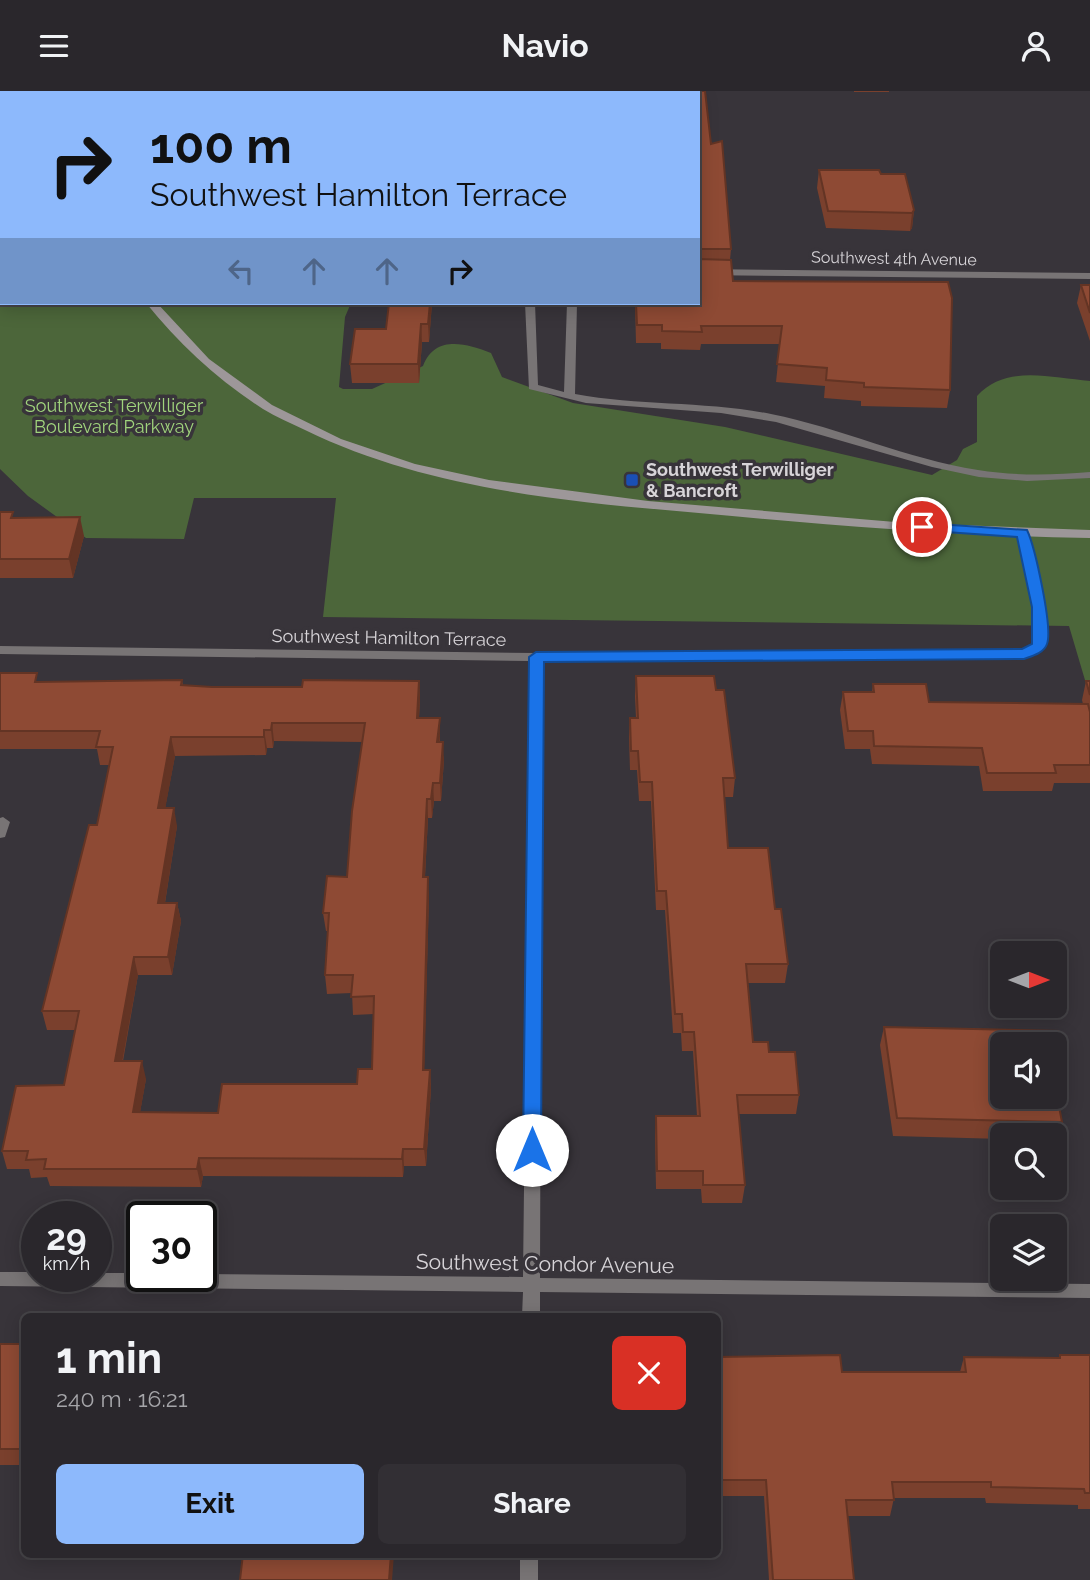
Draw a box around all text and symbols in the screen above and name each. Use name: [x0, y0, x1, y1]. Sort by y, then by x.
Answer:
icon: menu: [35, 27, 73, 65]
text: Navio: [501, 27, 589, 64]
icon: person: [1017, 27, 1055, 65]
text: 100 m: [150, 117, 292, 174]
icon: right: [35, 119, 126, 210]
text: Southwest Hamilton Terrace: [150, 176, 567, 213]
street label: Southwest 4th Avenue: [811, 248, 977, 269]
icon: left: [222, 252, 260, 290]
icon: ahead: [295, 252, 333, 290]
icon: ahead: [368, 252, 406, 290]
icon: right: [441, 252, 479, 290]
park label: Southwest Terwilliger Boulevard Parkway: [25, 395, 204, 437]
place label: Southwest Terwilliger & Bancroft: [646, 459, 834, 501]
marker: Southwest Terwilliger & Bancroft: [624, 472, 640, 488]
pin: [892, 497, 952, 557]
icon: arrive: [903, 508, 941, 546]
street label: Southwest Hamilton Terrace: [272, 625, 507, 650]
north arrow: [990, 941, 1068, 1019]
map controls: [990, 941, 1067, 1291]
button: sound: [990, 1032, 1067, 1109]
position arrow: [495, 1113, 569, 1187]
button: search: [990, 1123, 1067, 1200]
speed limit sign: 30: [126, 1201, 217, 1292]
button: layers: [990, 1214, 1067, 1291]
text: 29: [46, 1217, 87, 1258]
street label: Southwest Condor Avenue: [416, 1249, 674, 1278]
text: km/h: [43, 1253, 90, 1274]
text: 1 min: [56, 1334, 162, 1383]
button: close: [612, 1336, 686, 1410]
text: 240 m · 16:21: [56, 1385, 188, 1412]
button: Exit: [56, 1464, 364, 1544]
button: Share: [378, 1464, 686, 1544]

